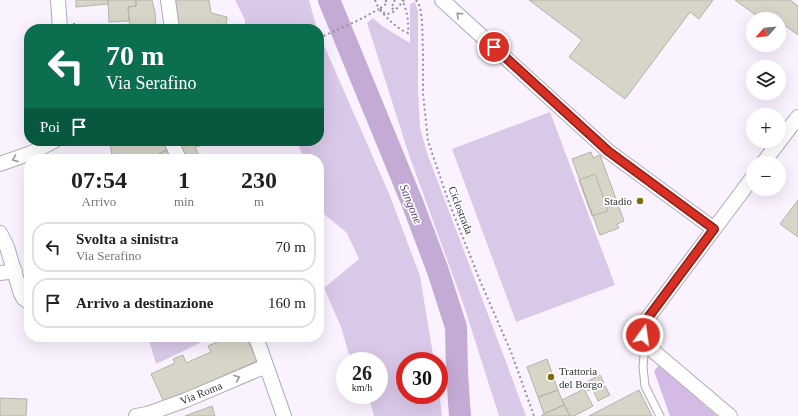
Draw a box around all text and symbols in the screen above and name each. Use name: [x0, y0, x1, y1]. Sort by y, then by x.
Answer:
north arrow: [746, 12, 786, 52]
map controls: [746, 12, 786, 196]
one-way arrow: [456, 13, 464, 20]
pin: [477, 30, 511, 64]
icon: arrive: [483, 36, 505, 58]
icon: left: [40, 40, 92, 92]
text: 70 m: [106, 40, 164, 71]
button: layers: [746, 60, 786, 100]
text: Via Serafino: [106, 73, 196, 93]
button: +: [746, 108, 786, 148]
icon: arrive: [68, 116, 90, 138]
text: Poi: [40, 119, 60, 135]
one-way arrow: [11, 154, 18, 162]
button: −: [746, 156, 786, 196]
text: 07:54: [71, 167, 127, 193]
text: 1: [178, 167, 190, 193]
text: 230: [241, 167, 277, 193]
water label: Sangone: [397, 182, 425, 226]
street label: Ciclostrada: [446, 184, 476, 236]
text: Arrivo: [82, 194, 116, 209]
text: min: [174, 194, 194, 209]
text: m: [254, 194, 264, 209]
place label: Stadio: [604, 195, 632, 207]
marker: Stadio: [635, 196, 645, 206]
text: Svolta a sinistra: [76, 231, 179, 247]
icon: left: [42, 236, 64, 258]
text: 70 m: [276, 239, 306, 255]
text: Via Serafino: [76, 248, 141, 263]
icon: arrive: [42, 292, 64, 314]
text: Arrivo a destinazione: [76, 295, 213, 311]
text: 160 m: [268, 295, 306, 311]
position arrow: [622, 314, 664, 356]
speed limit sign: 30: [396, 352, 448, 404]
text: 26: [352, 362, 372, 384]
place label: Trattoria del Borgo: [559, 365, 603, 390]
marker: Trattoria del Borgo: [546, 372, 556, 382]
one-way arrow: [234, 374, 241, 382]
street label: Via Roma: [178, 379, 224, 407]
text: km/h: [352, 382, 372, 393]

